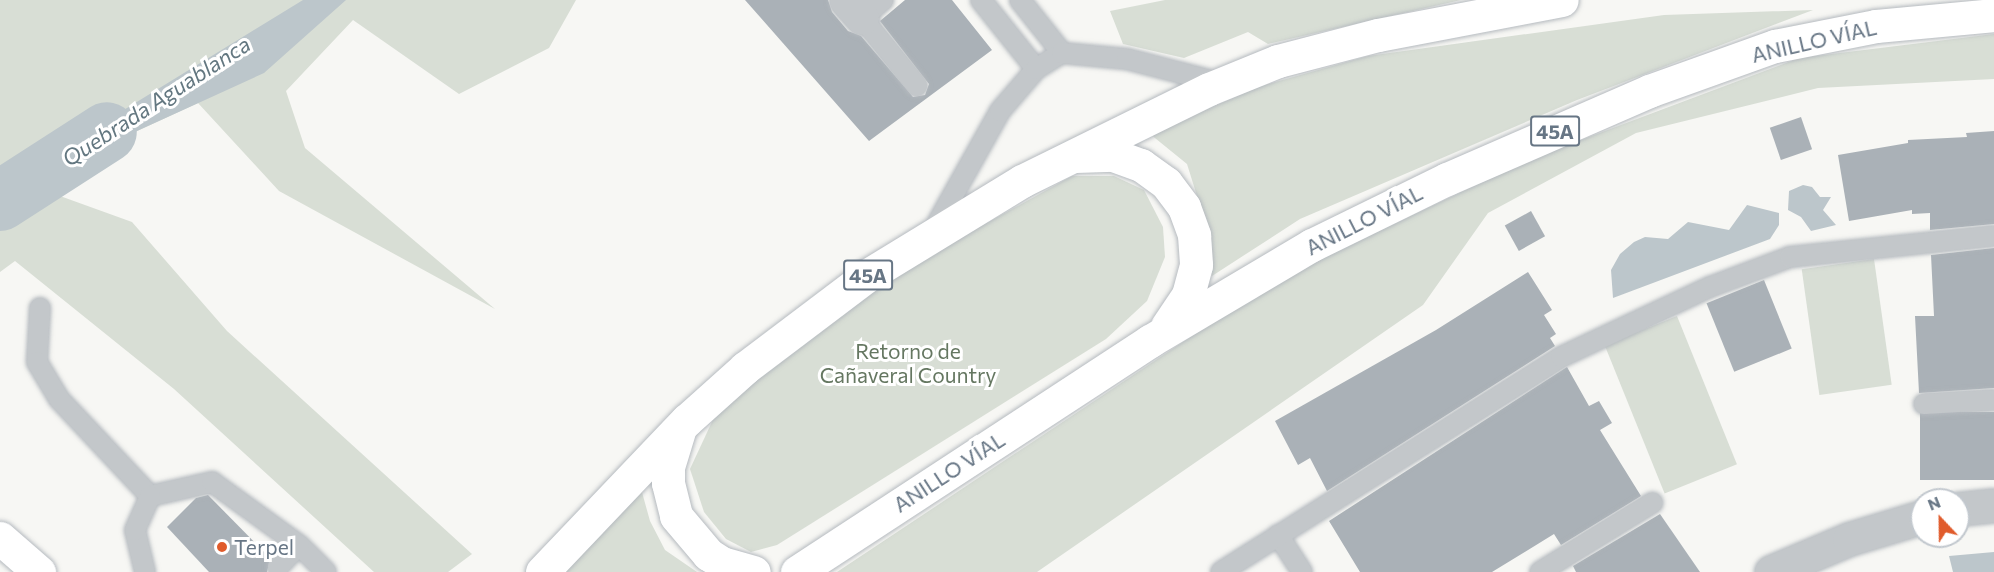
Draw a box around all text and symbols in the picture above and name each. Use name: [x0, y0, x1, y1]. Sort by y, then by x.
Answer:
street label: ANILLO VÍAL: [1749, 14, 1879, 68]
water label: Quebrada Aguablanca: [57, 30, 255, 172]
road number: 45A: [1530, 114, 1580, 148]
street label: ANILLO VÍAL: [1301, 180, 1427, 260]
road number: 45A: [842, 258, 894, 292]
park label: Retorno de Cañaveral Country: [820, 338, 996, 388]
street label: ANILLO VÍAL: [889, 427, 1009, 517]
north arrow: [1910, 488, 1970, 548]
text: N: [1925, 492, 1943, 514]
place label: Terpel: [234, 534, 294, 560]
marker: Terpel: [215, 540, 229, 554]

